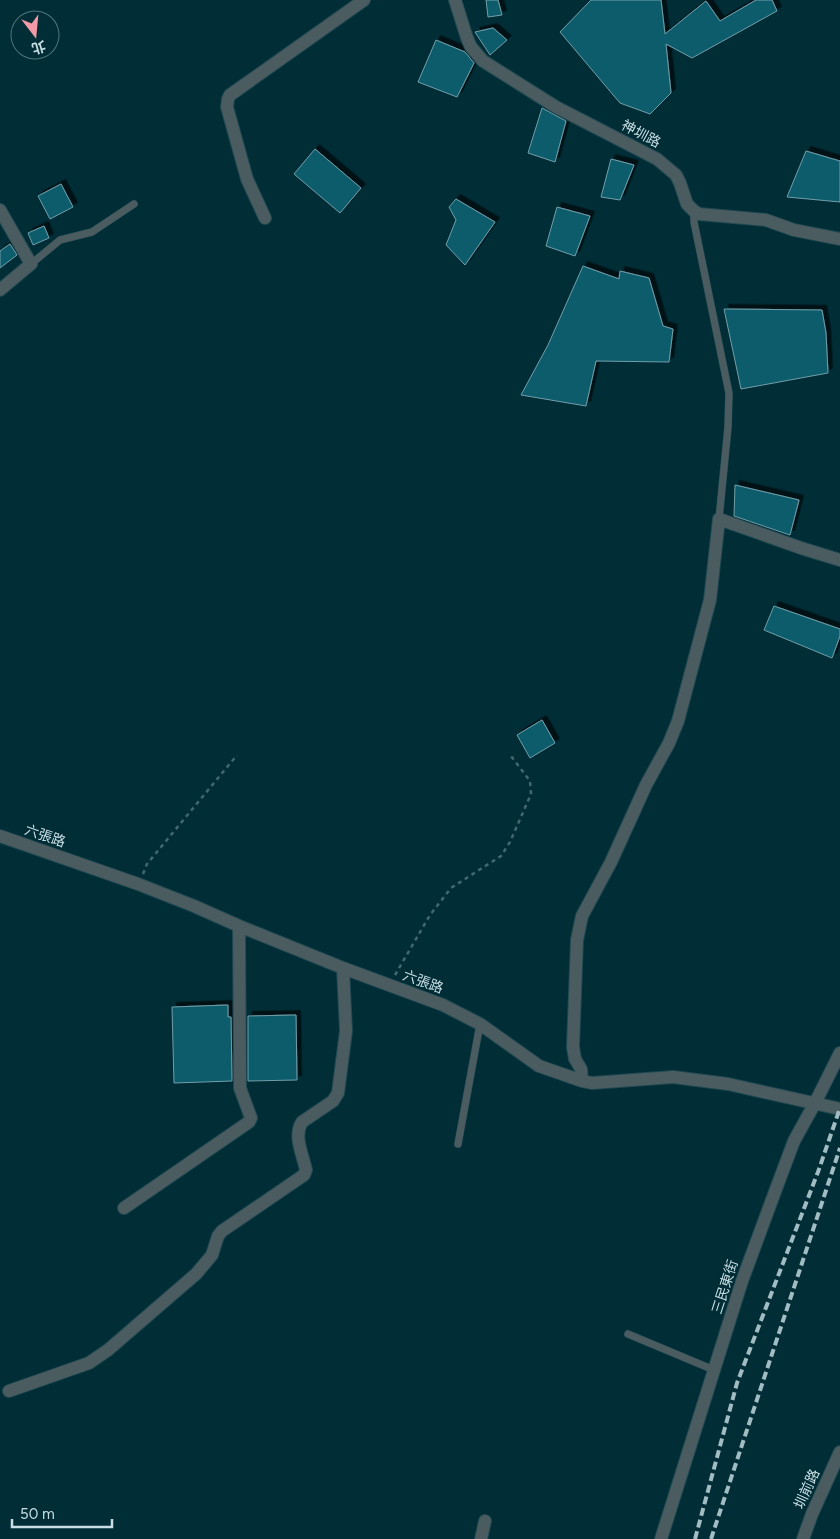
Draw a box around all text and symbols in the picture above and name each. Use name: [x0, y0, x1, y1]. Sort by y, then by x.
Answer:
north arrow: [10, 10, 60, 60]
text: 北: [29, 37, 48, 57]
street label: 神圳路: [618, 117, 664, 151]
street label: 六張路: [22, 821, 68, 851]
street label: 六張路: [400, 967, 446, 997]
street label: 三民東街: [708, 1258, 742, 1316]
street label: 圳前路: [791, 1466, 823, 1512]
scale bar: [12, 1496, 112, 1528]
text: 50 m: [20, 1505, 55, 1523]

